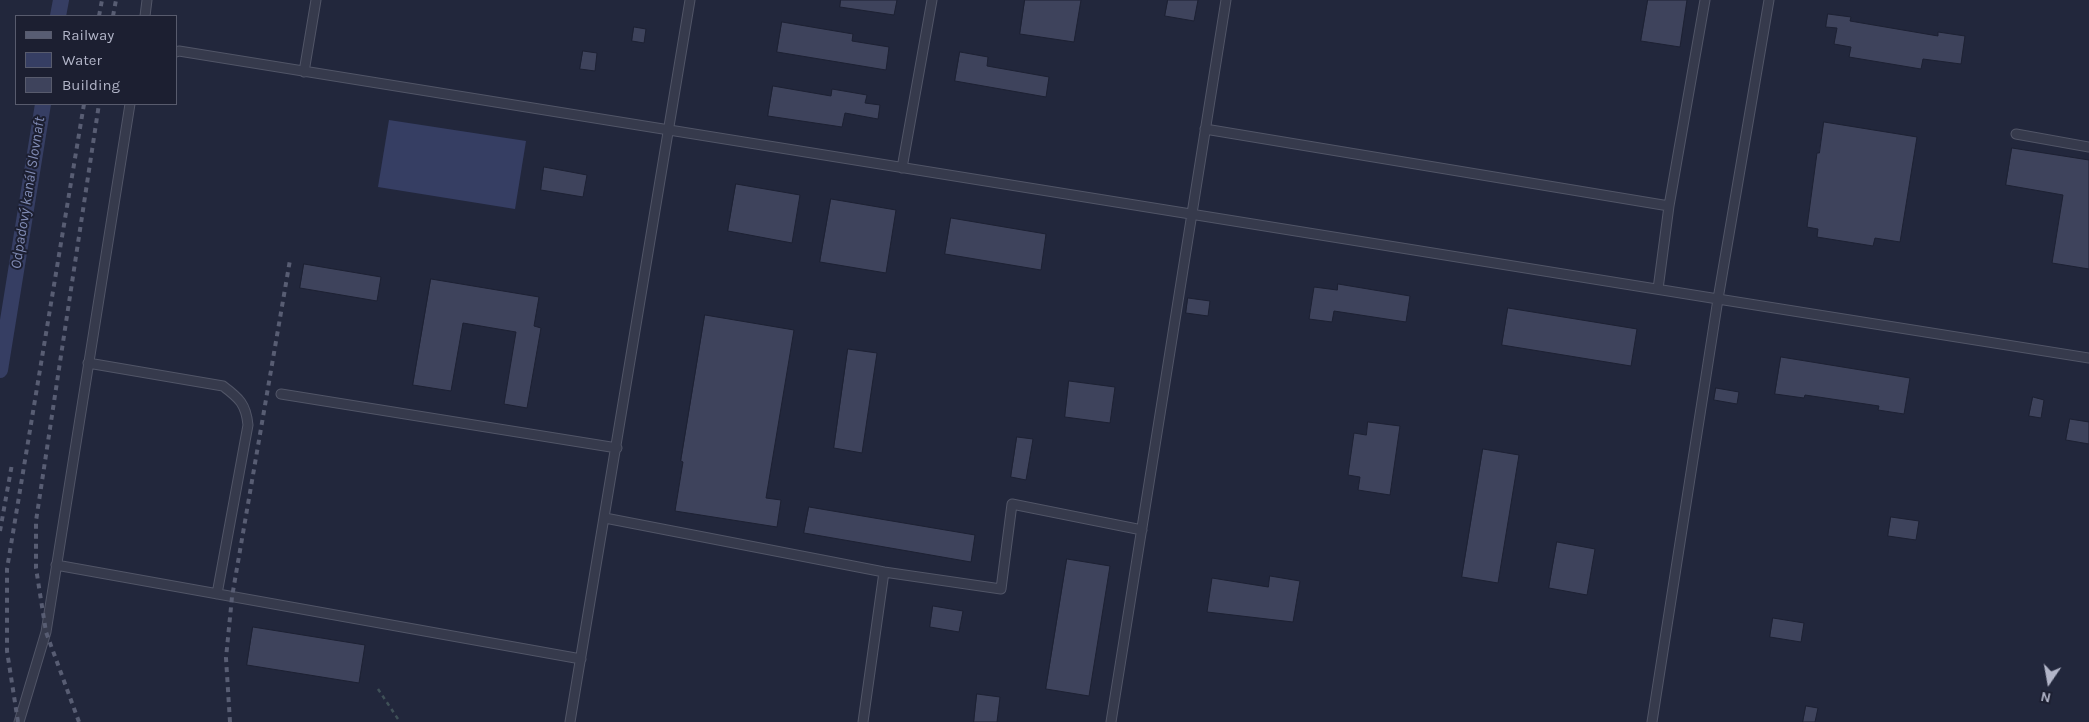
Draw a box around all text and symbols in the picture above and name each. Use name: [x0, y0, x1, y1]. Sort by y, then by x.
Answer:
legend: [15, 15, 178, 105]
text: Railway: [62, 26, 114, 44]
text: Water: [62, 51, 102, 69]
text: Building: [62, 76, 120, 94]
water label: Odpadový kanál Slovnaft: [7, 116, 49, 270]
north arrow: [2024, 657, 2074, 707]
text: N: [2039, 688, 2052, 707]

